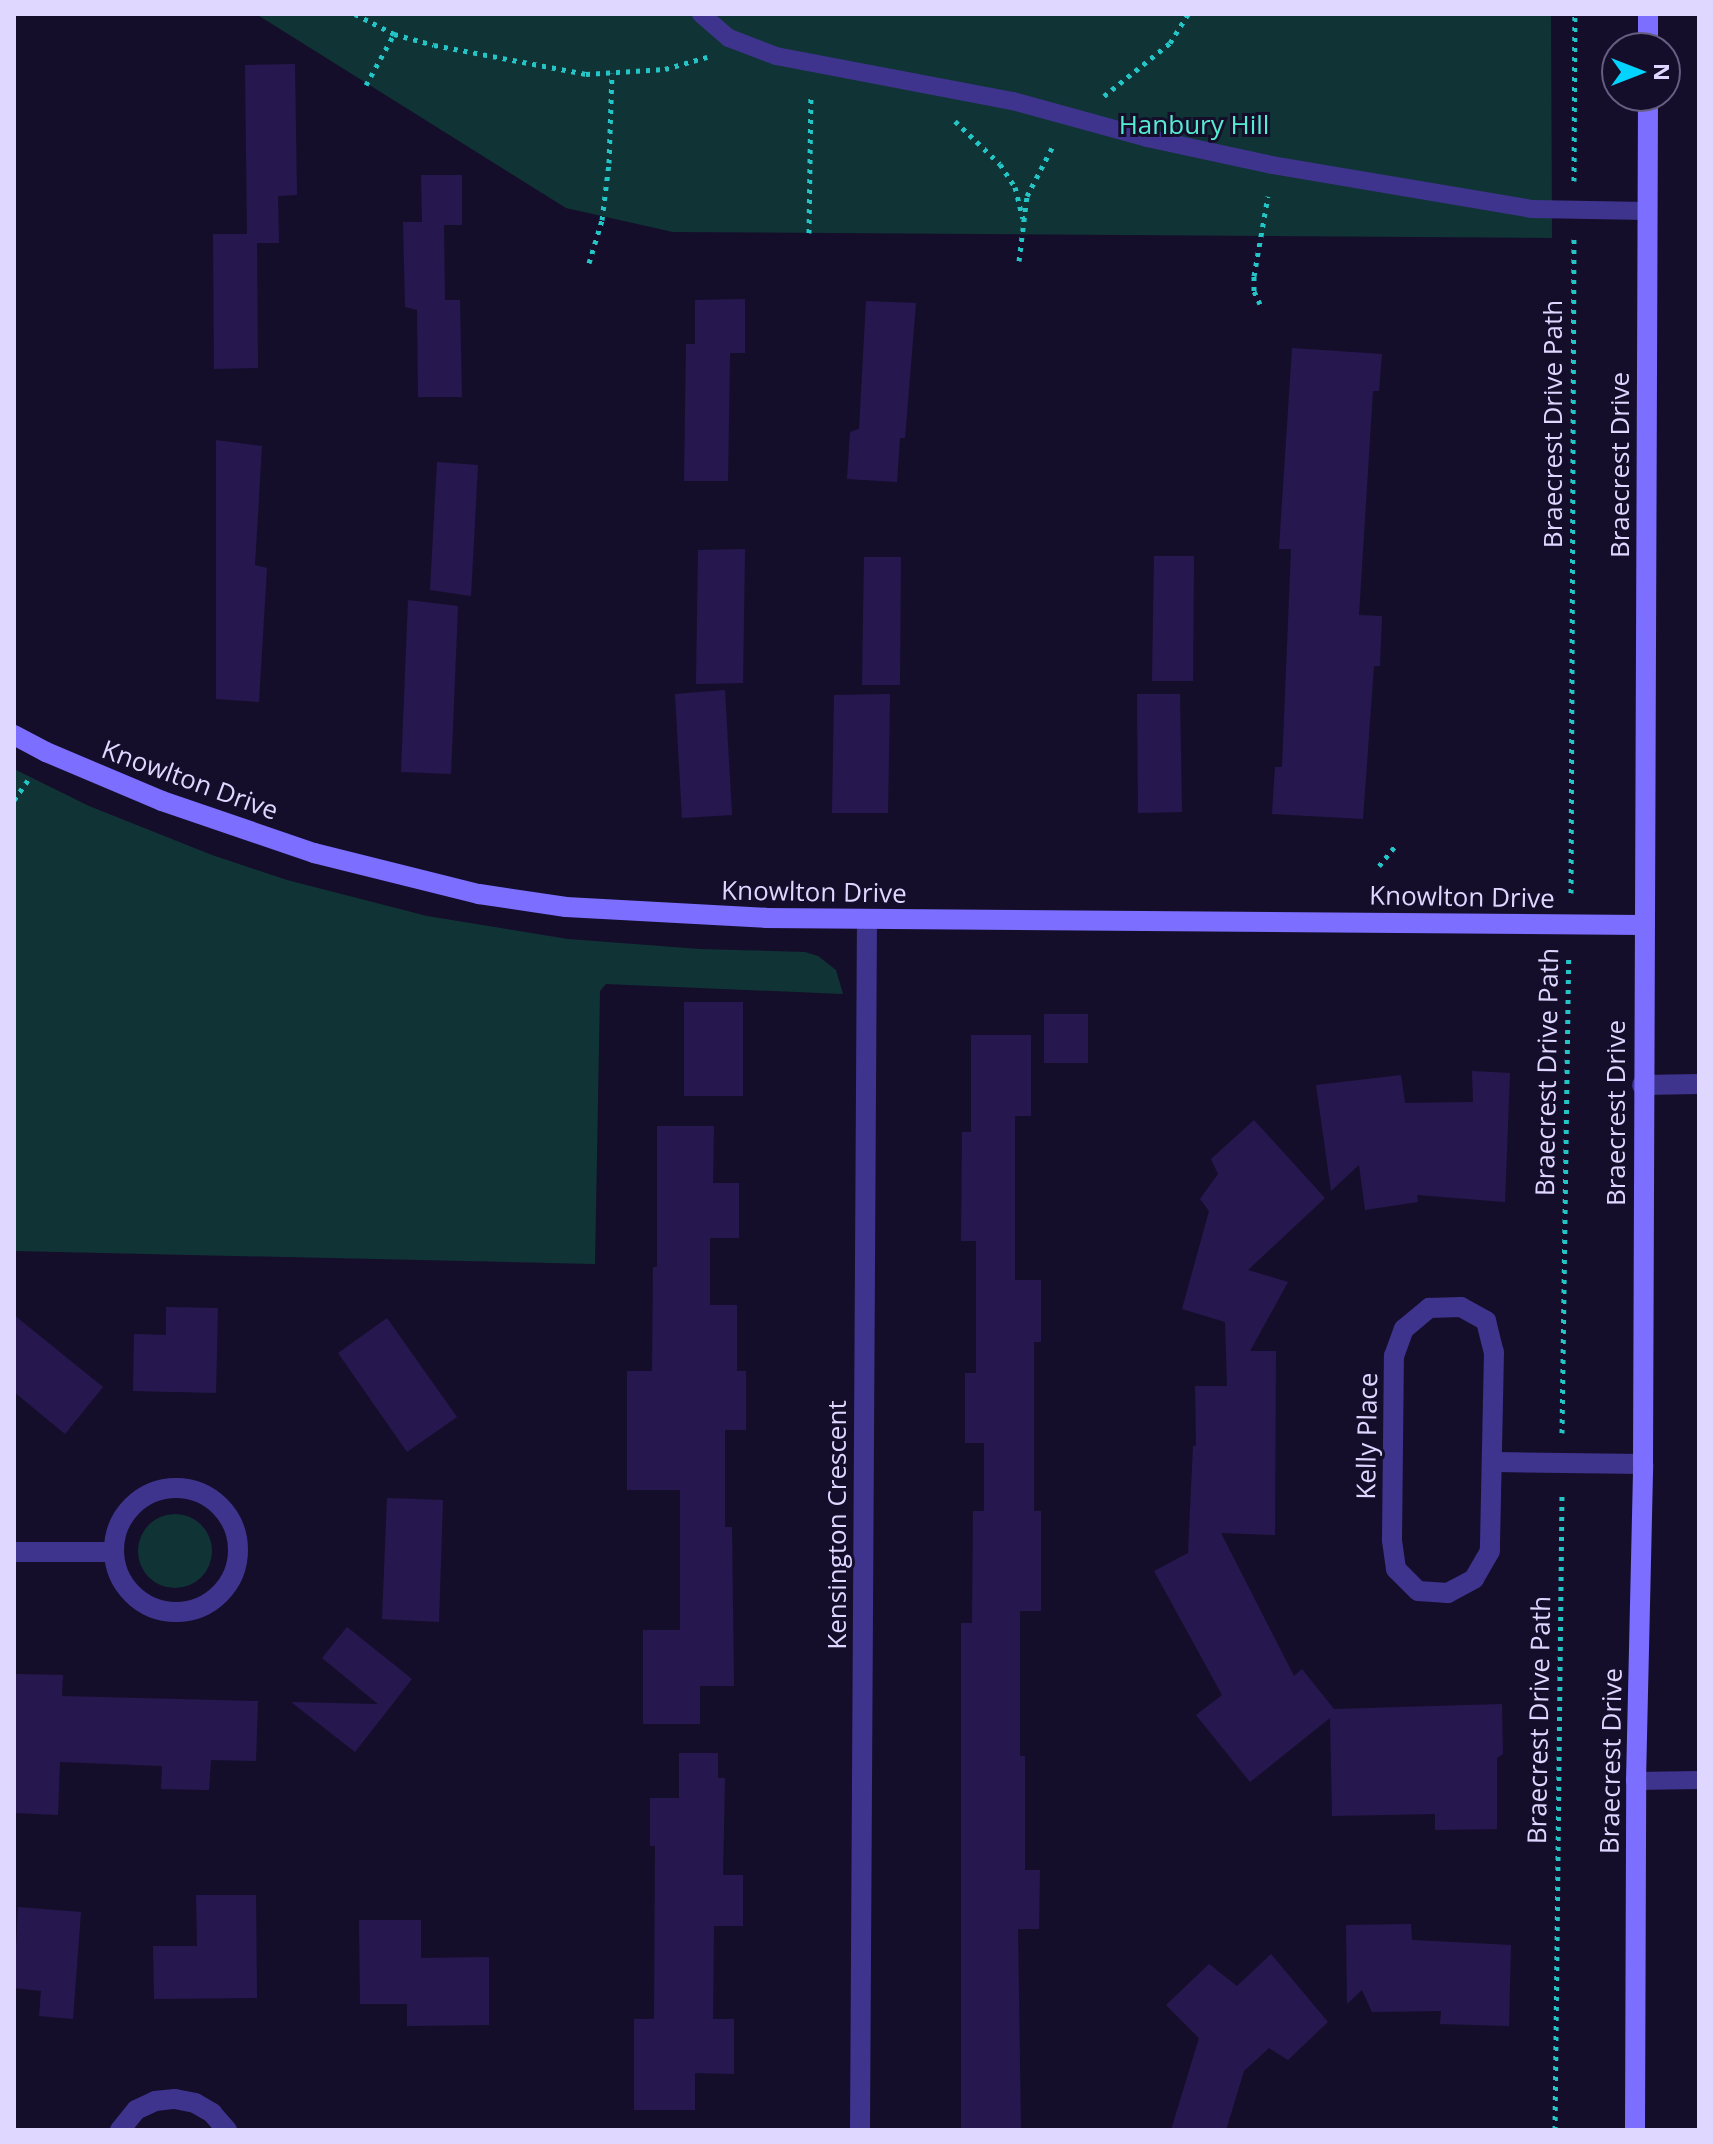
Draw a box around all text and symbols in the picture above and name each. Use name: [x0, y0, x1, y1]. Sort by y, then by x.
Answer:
north arrow: [1601, 32, 1681, 112]
text: N: [1648, 63, 1678, 81]
park label: Hanbury Hill: [1119, 109, 1269, 141]
street label: Braecrest Drive Path: [1537, 300, 1569, 548]
street label: Braecrest Drive: [1604, 372, 1636, 558]
street label: Knowlton Drive: [98, 734, 282, 826]
street label: Knowlton Drive: [721, 875, 907, 909]
street label: Knowlton Drive: [1369, 880, 1555, 914]
street label: Braecrest Drive Path: [1529, 948, 1565, 1196]
street label: Braecrest Drive: [1600, 1020, 1632, 1206]
street label: Kelly Place: [1350, 1372, 1384, 1500]
street label: Kensington Crescent: [821, 1400, 853, 1650]
street label: Braecrest Drive Path: [1521, 1596, 1557, 1844]
street label: Braecrest Drive: [1594, 1668, 1628, 1854]

